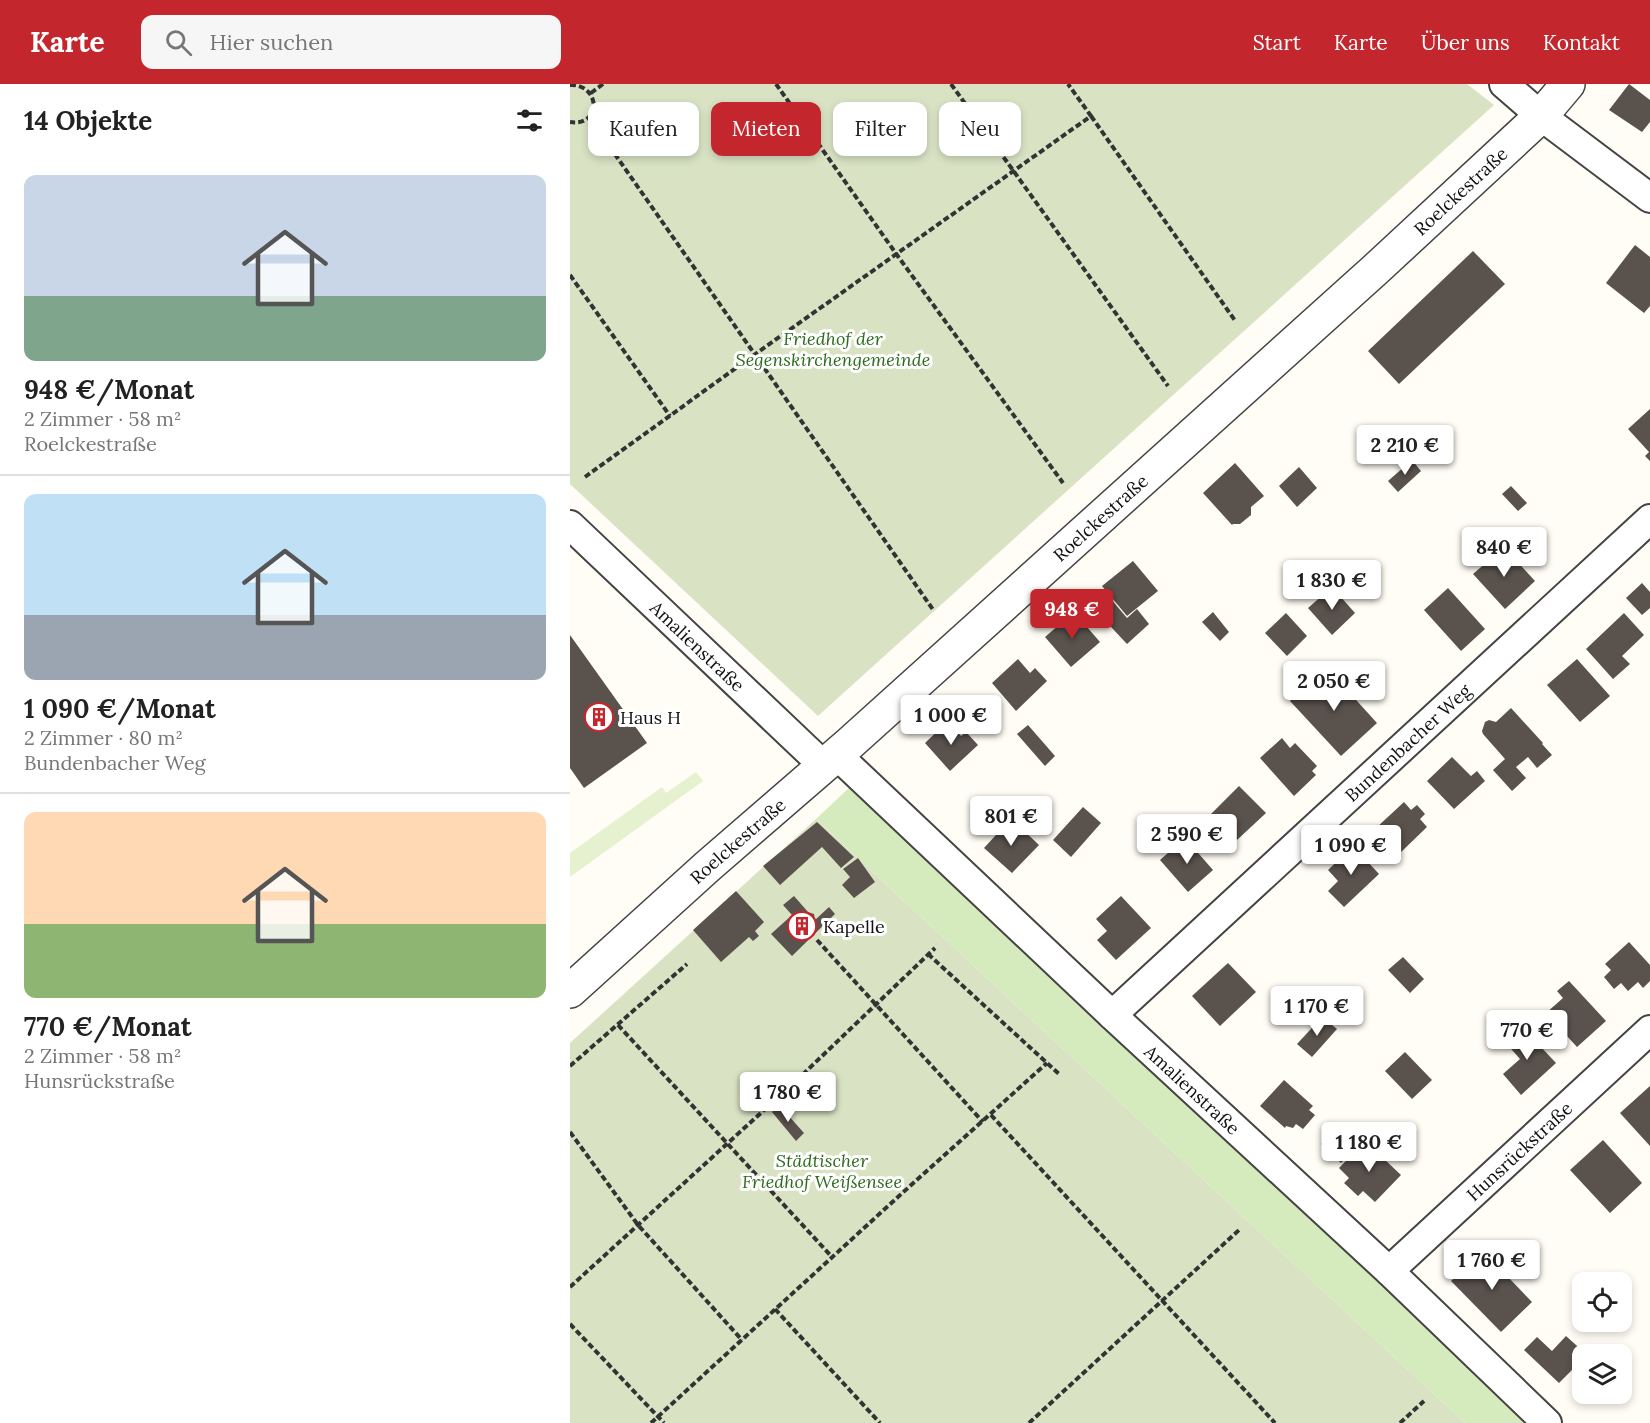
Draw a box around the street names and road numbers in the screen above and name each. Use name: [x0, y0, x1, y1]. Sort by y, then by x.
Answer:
street label: Roelckestraße: [1409, 142, 1512, 240]
street label: Roelckestraße: [1048, 469, 1153, 566]
street label: Amalienstraße: [645, 595, 750, 697]
street label: Bundenbacher Weg: [1340, 678, 1476, 806]
street label: Roelckestraße: [685, 793, 790, 889]
street label: Amalienstraße: [1139, 1039, 1245, 1139]
street label: Hunsrückstraße: [1461, 1096, 1577, 1205]

